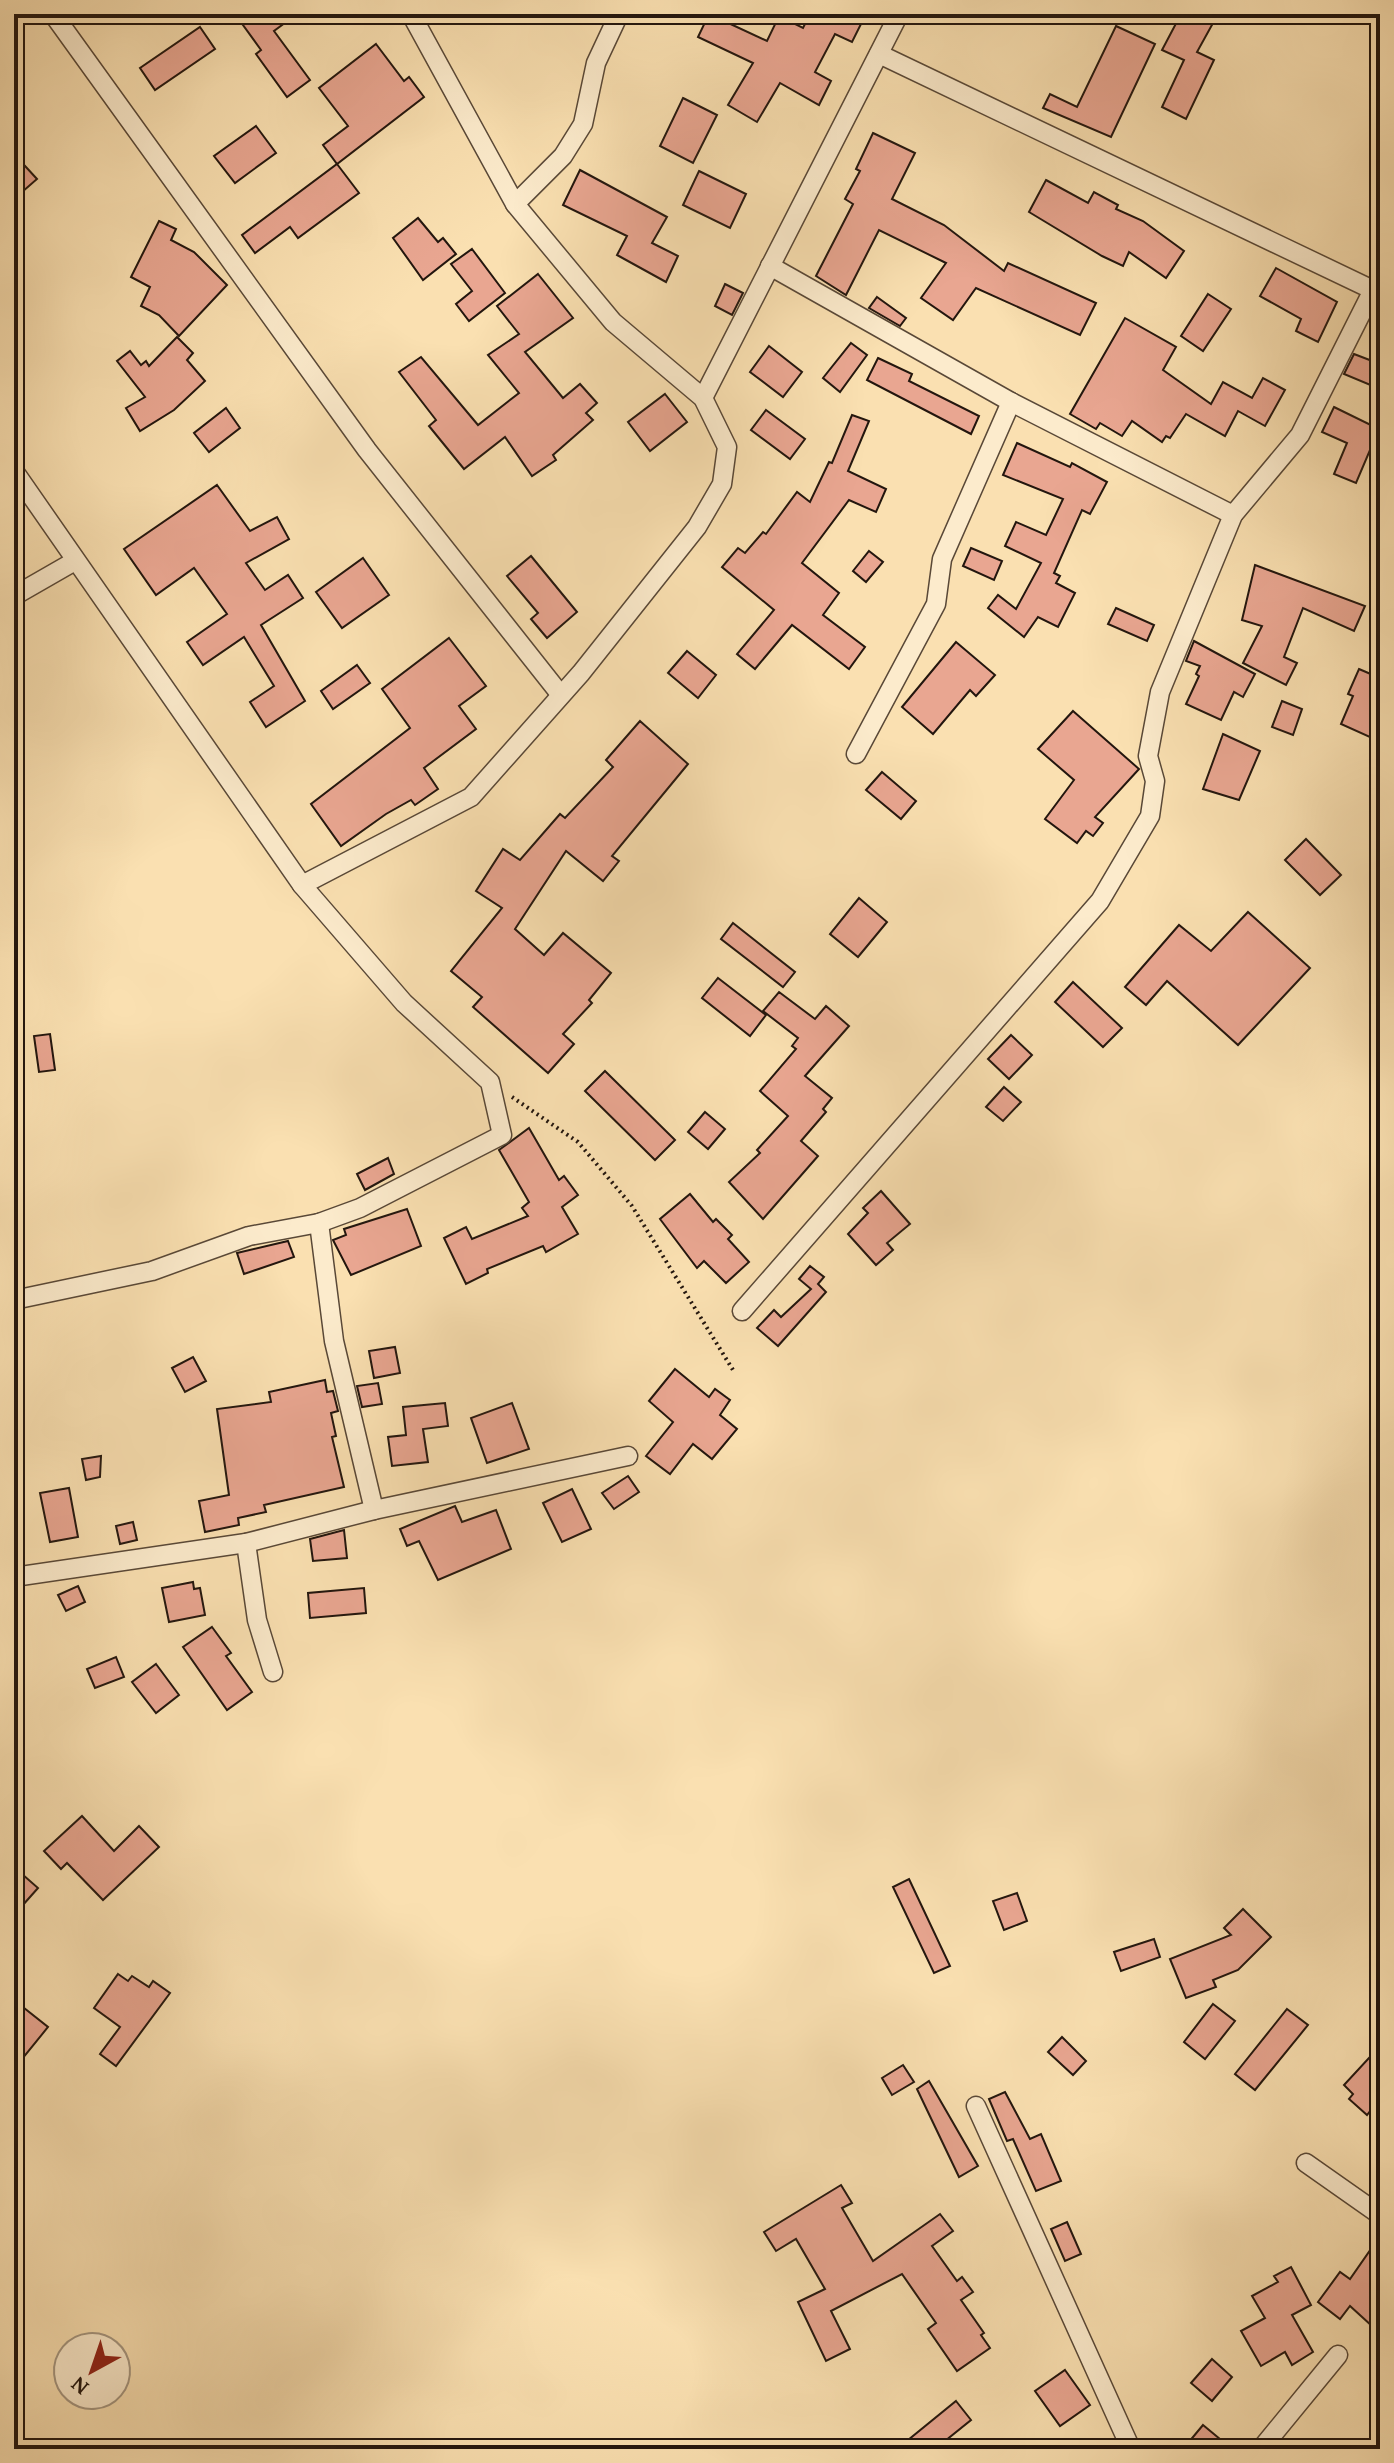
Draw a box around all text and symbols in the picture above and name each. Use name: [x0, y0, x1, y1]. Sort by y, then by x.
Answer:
north arrow: [52, 2331, 132, 2411]
text: N: [63, 2369, 95, 2403]

